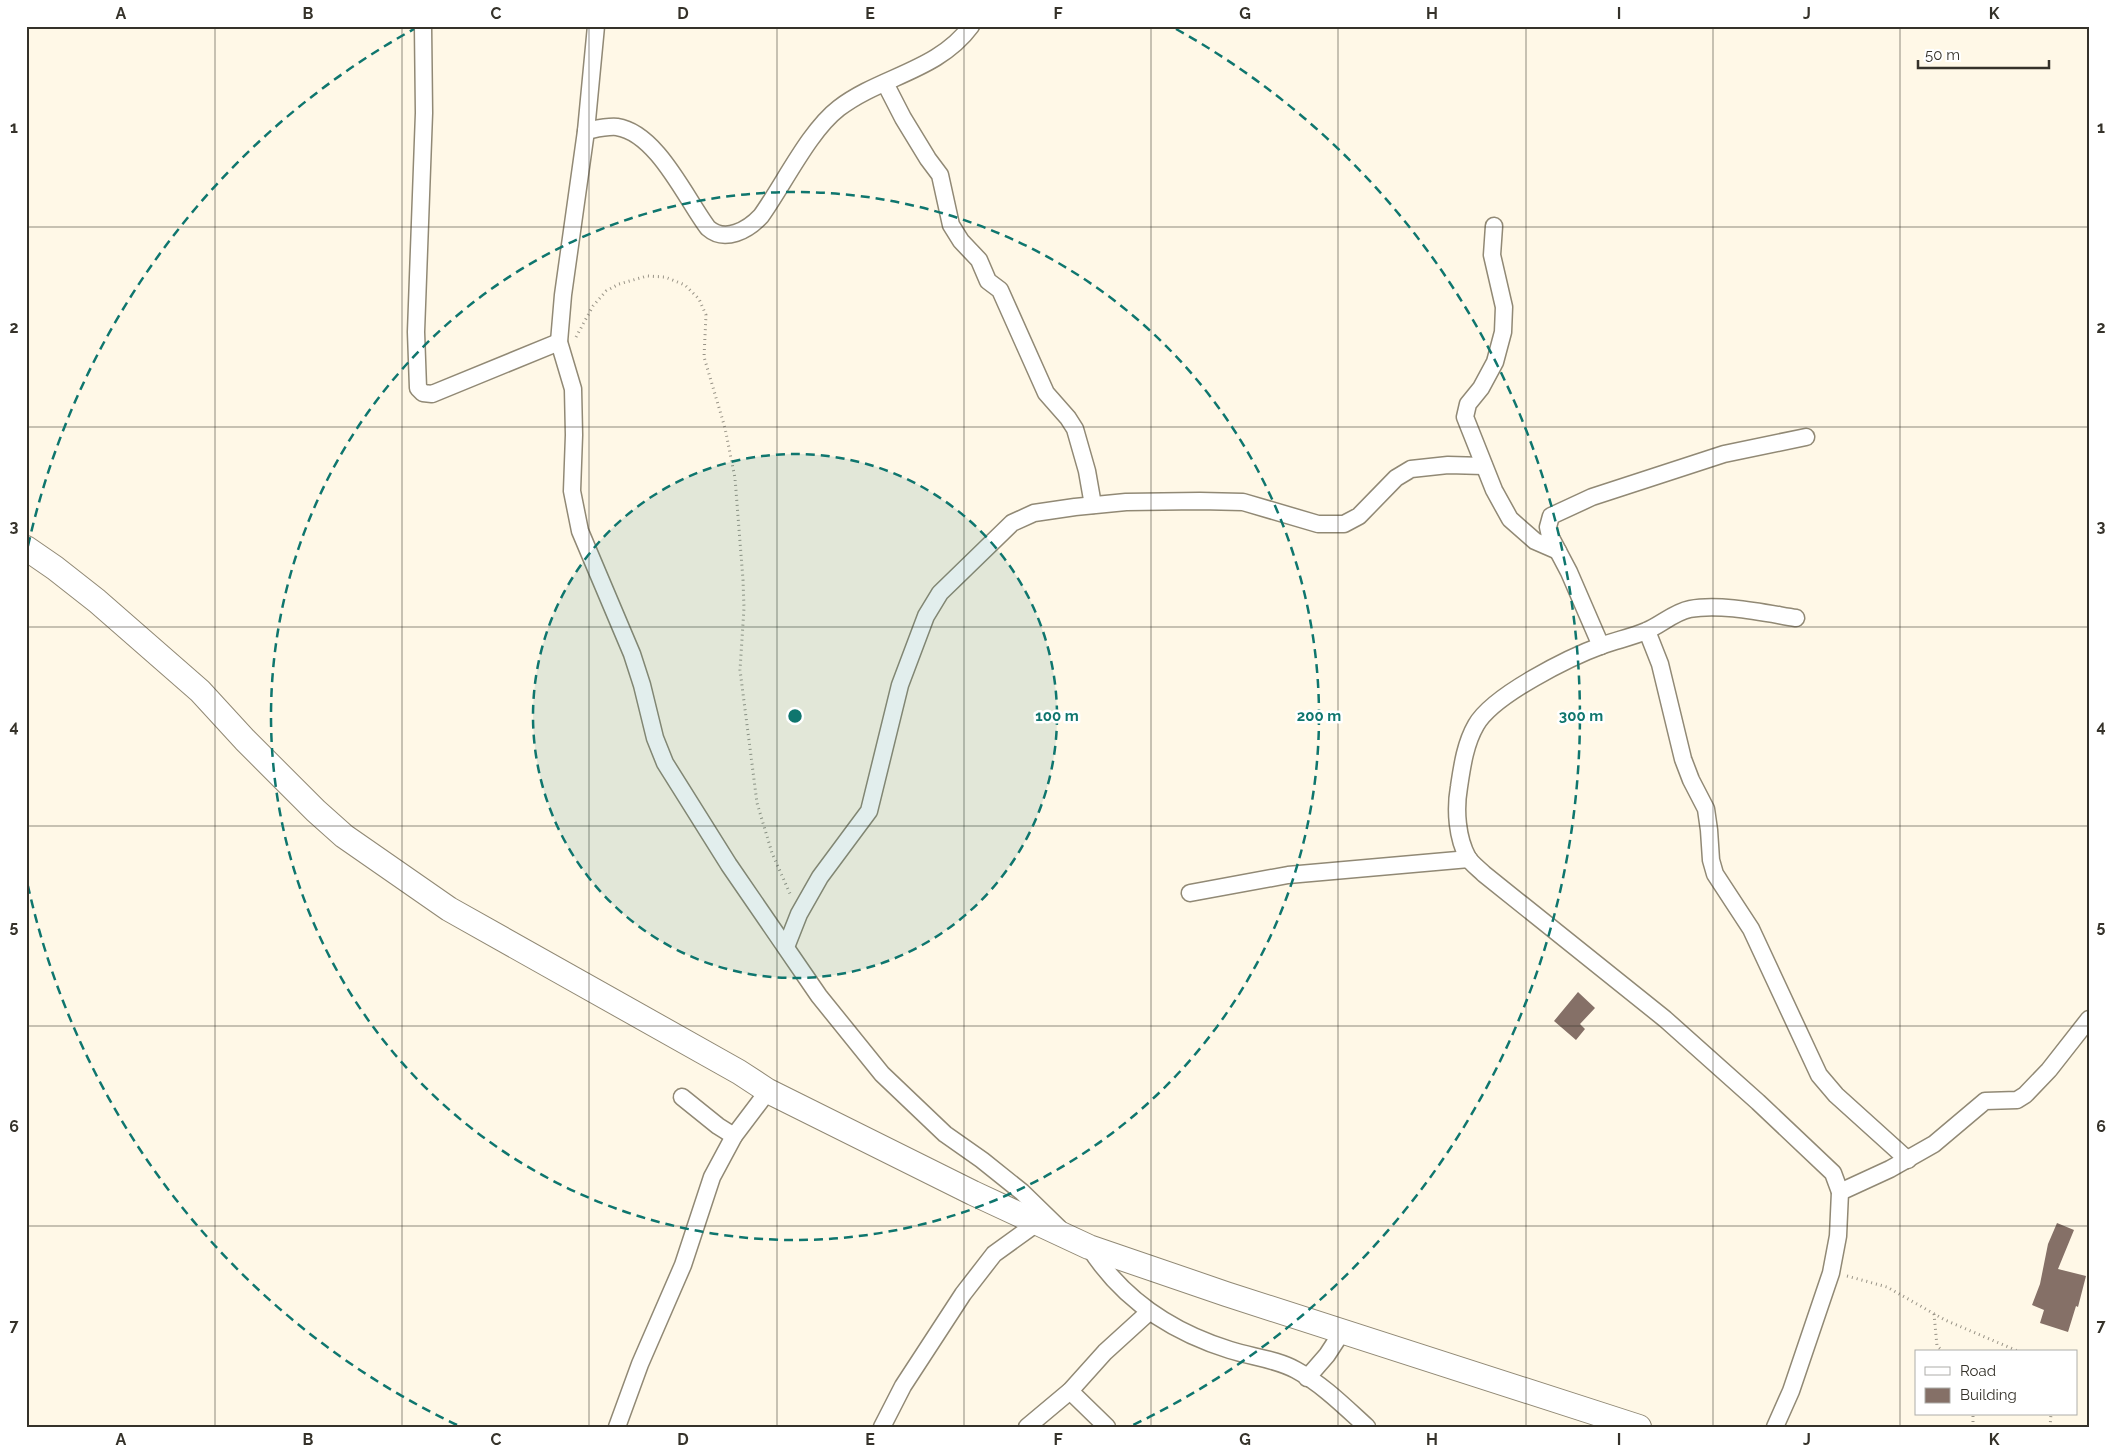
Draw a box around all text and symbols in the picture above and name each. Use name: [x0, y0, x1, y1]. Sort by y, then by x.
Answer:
text: A: [116, 4, 127, 23]
text: B: [303, 4, 314, 23]
text: C: [491, 4, 502, 23]
text: D: [677, 4, 689, 23]
text: E: [865, 4, 875, 23]
text: F: [1053, 4, 1063, 23]
text: G: [1239, 4, 1251, 23]
text: H: [1426, 4, 1438, 23]
text: I: [1617, 4, 1621, 23]
text: J: [1803, 4, 1811, 23]
text: K: [1989, 4, 2000, 23]
scale bar: [1918, 38, 2049, 70]
text: 50 m: [1925, 46, 1960, 64]
text: 1: [10, 118, 18, 137]
text: 1: [2097, 118, 2105, 137]
text: 2: [9, 318, 19, 337]
text: 2: [2096, 318, 2106, 337]
text: 3: [10, 517, 19, 536]
text: 3: [2097, 517, 2106, 536]
centre of rings: [786, 707, 804, 725]
text: 100 m: [1035, 707, 1079, 725]
text: 200 m: [1297, 707, 1341, 725]
text: 300 m: [1559, 707, 1603, 725]
text: 4: [9, 717, 19, 736]
text: 4: [2096, 717, 2106, 736]
text: 5: [10, 917, 19, 936]
text: 5: [2097, 917, 2106, 936]
text: 6: [9, 1117, 19, 1136]
text: 6: [2096, 1117, 2106, 1136]
text: 7: [10, 1316, 19, 1335]
text: 7: [2097, 1316, 2106, 1335]
legend: [1915, 1350, 2078, 1416]
text: Road: [1960, 1362, 1996, 1380]
text: Building: [1960, 1386, 2017, 1404]
text: A: [116, 1430, 127, 1449]
text: B: [303, 1430, 314, 1449]
text: C: [491, 1430, 502, 1449]
text: D: [677, 1430, 689, 1449]
text: E: [865, 1430, 875, 1449]
text: F: [1053, 1430, 1063, 1449]
text: G: [1239, 1430, 1251, 1449]
text: H: [1426, 1430, 1438, 1449]
text: I: [1617, 1430, 1621, 1449]
text: J: [1803, 1430, 1811, 1449]
text: K: [1989, 1430, 2000, 1449]

